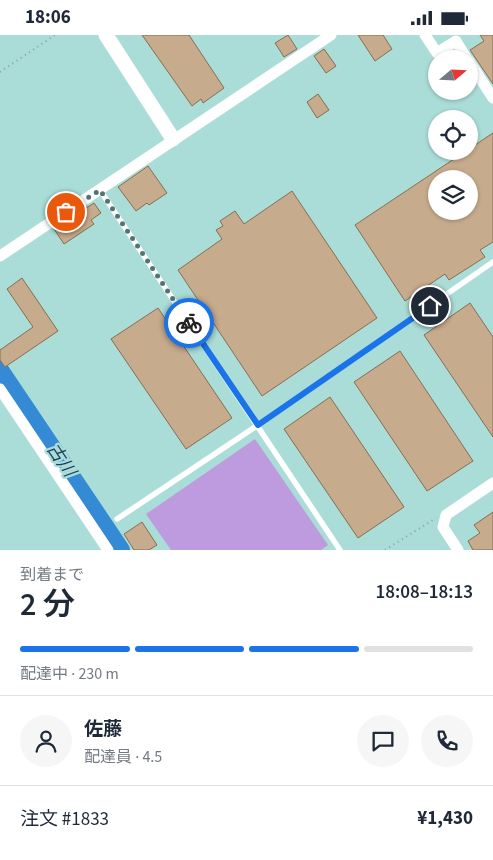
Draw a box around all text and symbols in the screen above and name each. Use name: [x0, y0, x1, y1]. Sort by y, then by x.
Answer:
text: 18:06: [25, 4, 71, 31]
north arrow: [428, 50, 478, 100]
map controls: [428, 50, 478, 220]
button: locate: [428, 110, 478, 160]
button: layers: [428, 170, 478, 220]
pin: [45, 191, 87, 233]
icon: bag: [52, 198, 80, 226]
pin: [409, 285, 451, 327]
icon: home: [416, 292, 444, 320]
courier: [164, 298, 214, 348]
icon: bike: [175, 309, 203, 337]
water label: 古川: [41, 438, 83, 484]
text: 到着まで: [20, 564, 84, 586]
text: 18:08–18:13: [375, 579, 473, 606]
text: 2 分: [20, 582, 75, 628]
text: 配達中 · 230 m: [20, 663, 119, 685]
button: person: [20, 715, 72, 767]
button: chat: [357, 715, 409, 767]
button: phone: [421, 715, 473, 767]
text: 佐藤: [84, 716, 122, 743]
text: 配達員 · 4.5: [84, 746, 162, 768]
text: ¥1,430: [417, 805, 473, 832]
text: 注文 #1833: [20, 806, 109, 833]

